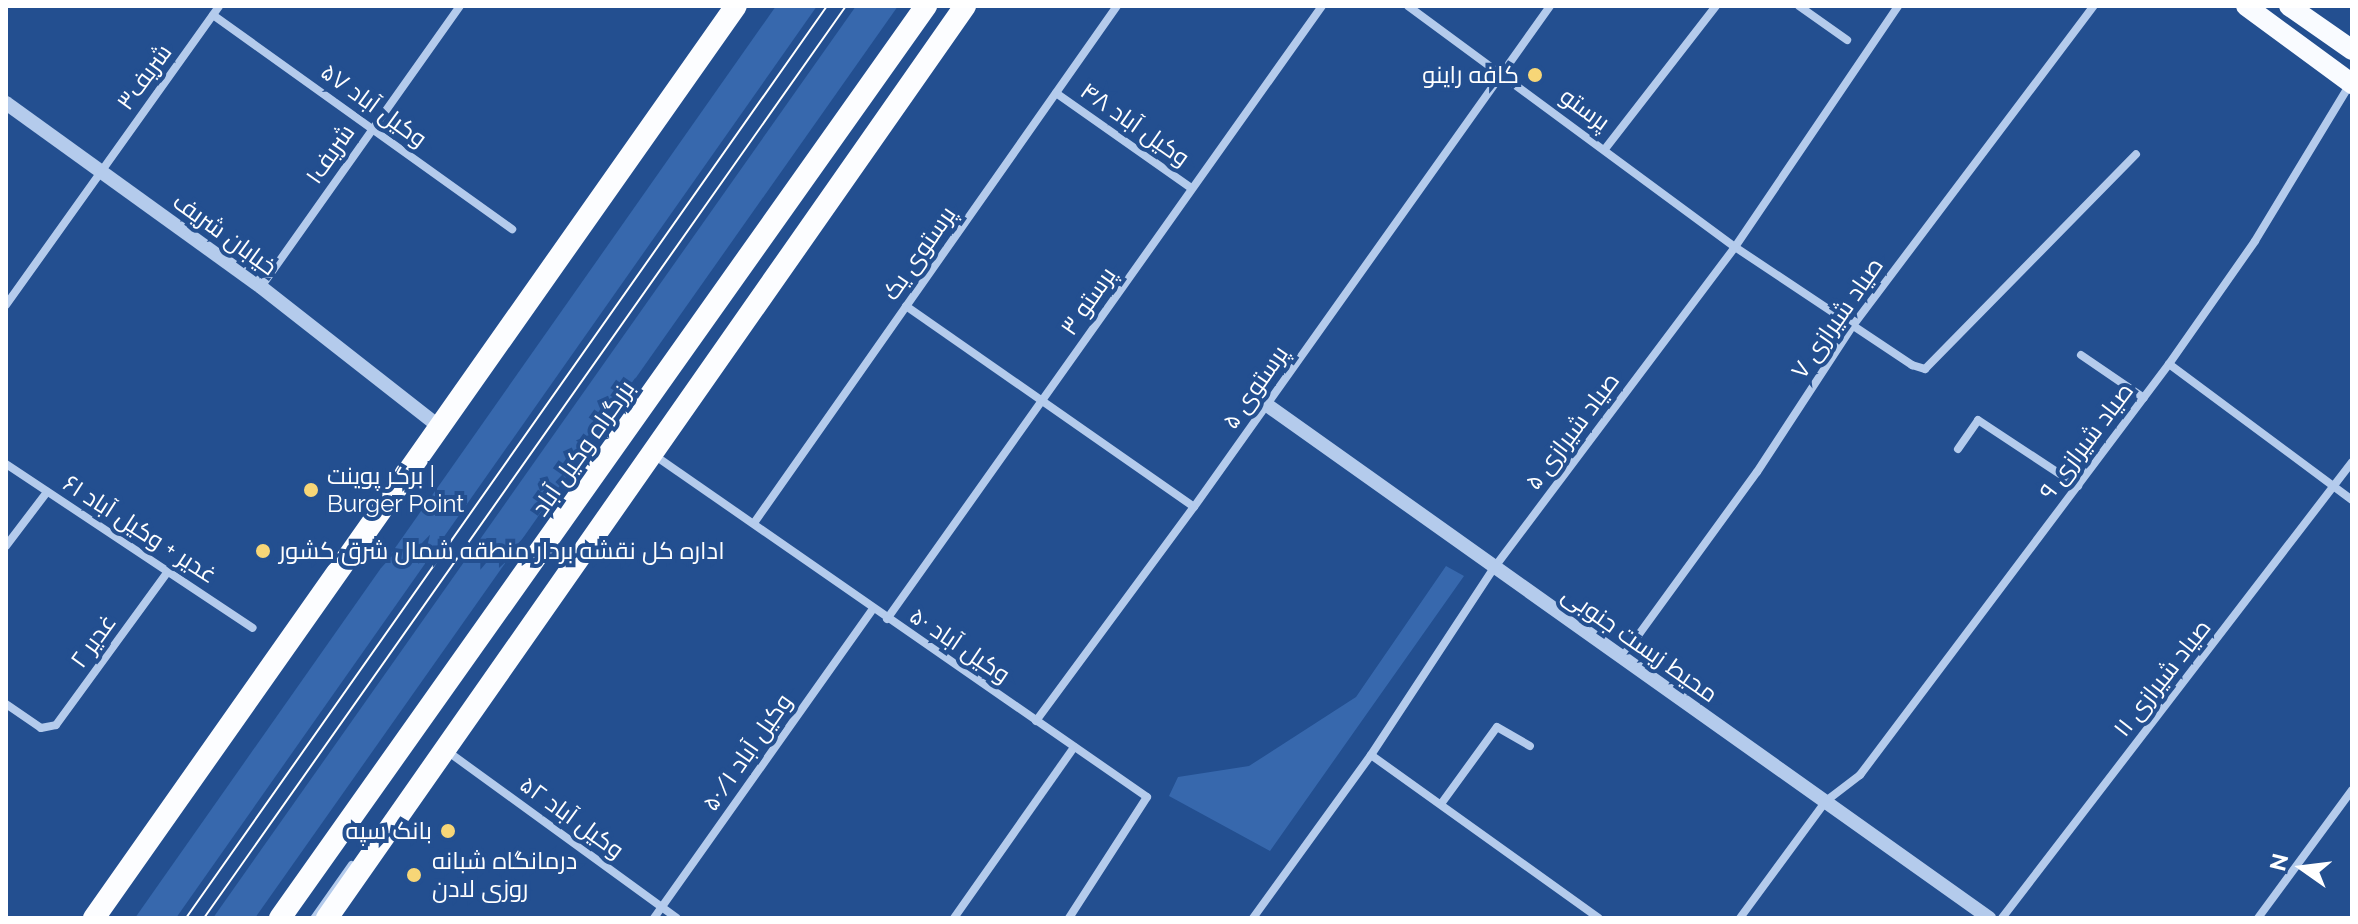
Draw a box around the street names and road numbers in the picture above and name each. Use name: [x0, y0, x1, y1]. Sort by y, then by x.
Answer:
street label: شریف٣: [110, 38, 178, 116]
street label: ۵۷ وکیل آباد: [315, 57, 433, 153]
street label: ۴۸ وکیل آباد: [1075, 76, 1195, 172]
street label: پرستو: [1555, 81, 1615, 137]
street label: شریف١: [299, 119, 361, 189]
street label: خیابان شریف: [167, 187, 283, 281]
street label: پرستوی یک: [876, 200, 962, 306]
street label: صیاد شیرازی ۷: [1785, 252, 1889, 384]
street label: پرستو ۳: [1054, 261, 1122, 341]
street label: پرستوی ۵: [1216, 340, 1294, 434]
street label: صیاد شیرازی ۵: [1519, 367, 1625, 495]
street label: بزرگراه وکیل آباد: [525, 374, 641, 522]
street label: صیاد شیرازی ۹: [2033, 377, 2139, 505]
street label: غدیر + وکیل آباد ۶۱: [58, 469, 222, 589]
street label: محیط زیست جنوبی: [1557, 580, 1723, 708]
street label: ۵۰ وکیل آباد: [904, 601, 1016, 689]
street label: غدیر ۲: [64, 608, 122, 674]
street label: صیاد شیرازی ۱۱: [2107, 614, 2217, 742]
street label: وکیل آباد ۵۰/۱: [696, 688, 798, 816]
street label: ۵۲ وکیل آباد: [514, 770, 630, 864]

